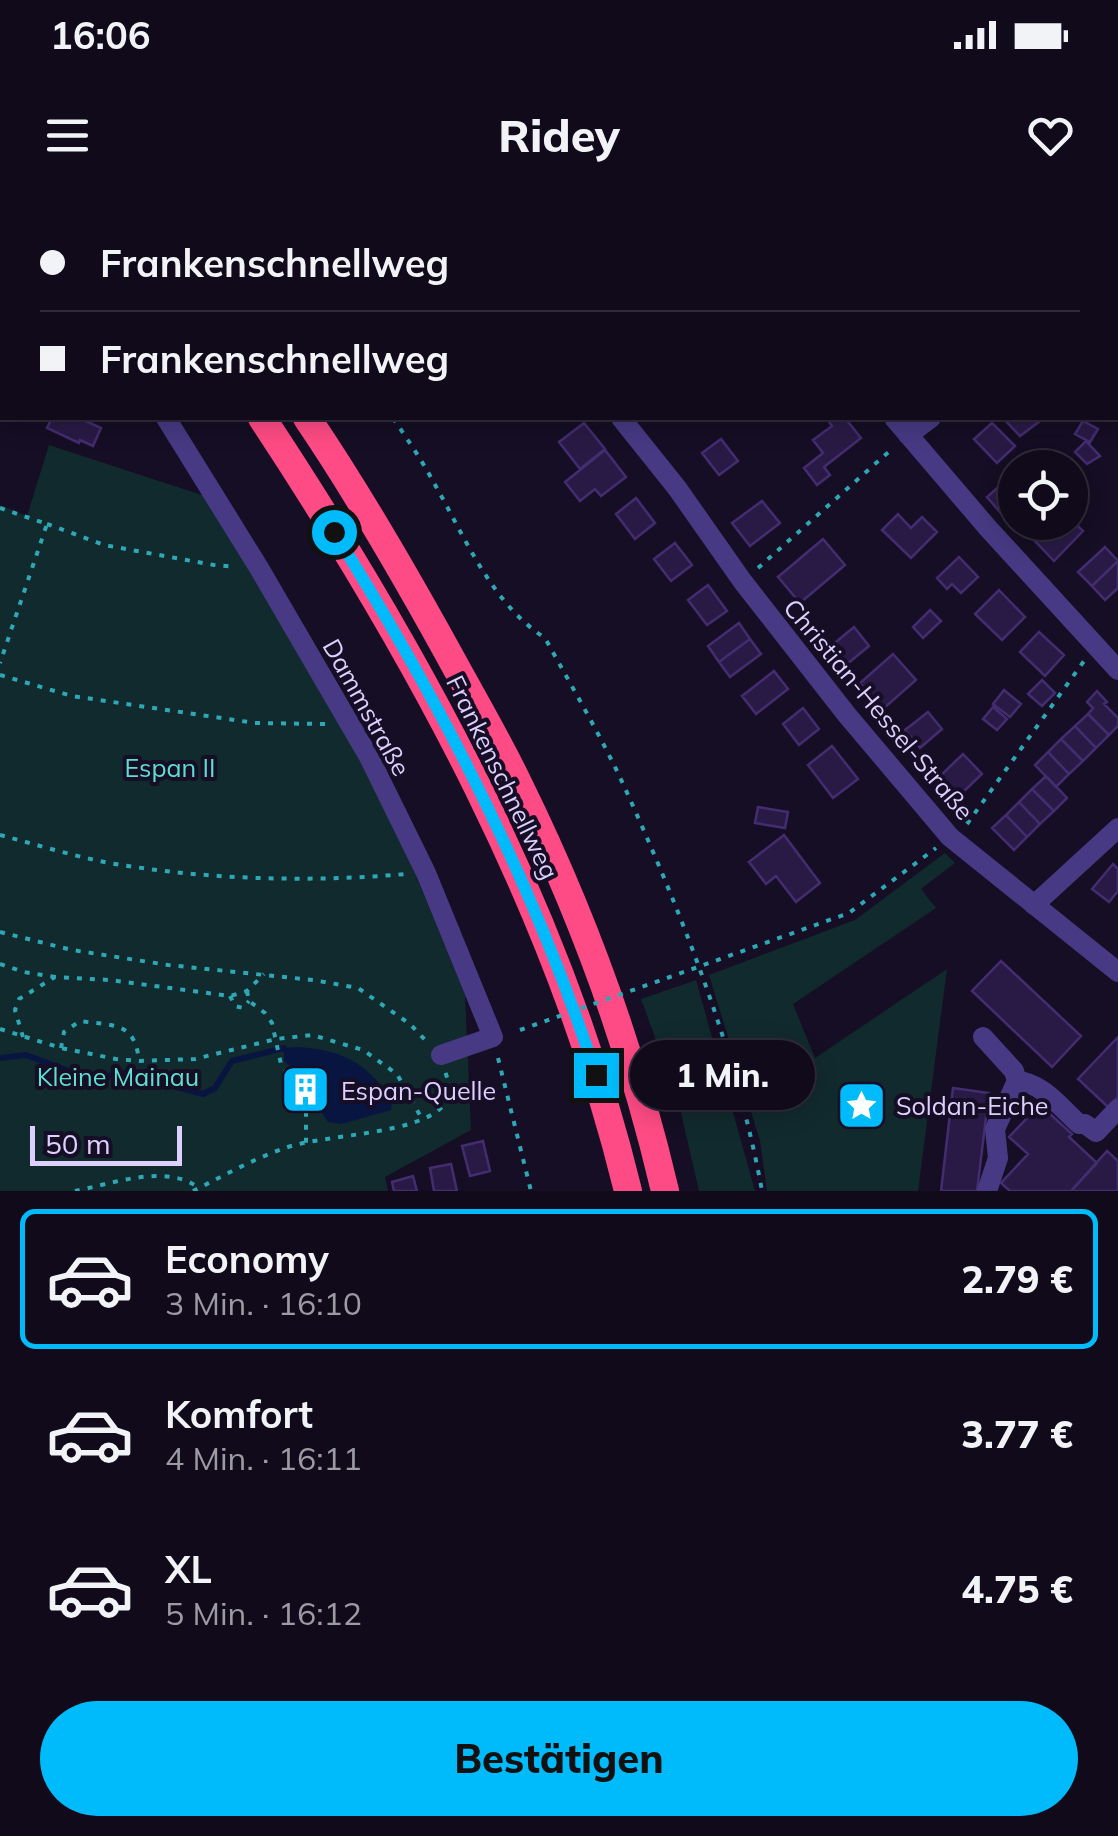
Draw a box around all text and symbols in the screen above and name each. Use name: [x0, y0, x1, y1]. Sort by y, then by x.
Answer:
text: 16:06: [50, 11, 151, 59]
text: Ridey: [498, 107, 620, 163]
icon: menu: [40, 108, 95, 163]
icon: heart: [1023, 108, 1078, 163]
text: Frankenschnellweg: [100, 239, 449, 287]
text: Frankenschnellweg: [100, 335, 449, 383]
map controls: [998, 450, 1088, 540]
button: locate: [998, 450, 1088, 540]
route start: [312, 510, 357, 555]
street label: Christian-Hessel-Straße: [777, 592, 981, 826]
street label: Dammstraße: [317, 633, 417, 781]
street label: Frankenschnellweg: [440, 670, 566, 884]
park label: Espan II: [124, 752, 216, 783]
callout: 1 Min.: [631, 1040, 816, 1110]
route end: [574, 1053, 619, 1098]
text: 1 Min.: [676, 1055, 769, 1095]
park label: Kleine Mainau: [37, 1061, 199, 1092]
building icon: Espan-Quelle: [280, 1064, 332, 1116]
place label: Espan-Quelle: [341, 1075, 496, 1106]
place icon: Soldan-Eiche: [835, 1079, 887, 1131]
place label: Soldan-Eiche: [896, 1090, 1048, 1121]
scale bar: [30, 1121, 182, 1166]
text: 50 m: [45, 1126, 111, 1161]
icon: car: [45, 1234, 135, 1324]
text: Economy: [165, 1235, 329, 1283]
text: 2.79 €: [961, 1255, 1073, 1303]
text: 3 Min. · 16:10: [165, 1283, 362, 1323]
icon: car: [45, 1389, 135, 1479]
text: Komfort: [165, 1390, 313, 1438]
text: 3.77 €: [961, 1410, 1073, 1458]
text: 4 Min. · 16:11: [165, 1438, 362, 1478]
icon: car: [45, 1544, 135, 1634]
text: XL: [165, 1545, 212, 1593]
text: 4.75 €: [961, 1565, 1073, 1613]
text: 5 Min. · 16:12: [165, 1593, 362, 1633]
button: Bestätigen: [40, 1701, 1078, 1816]

